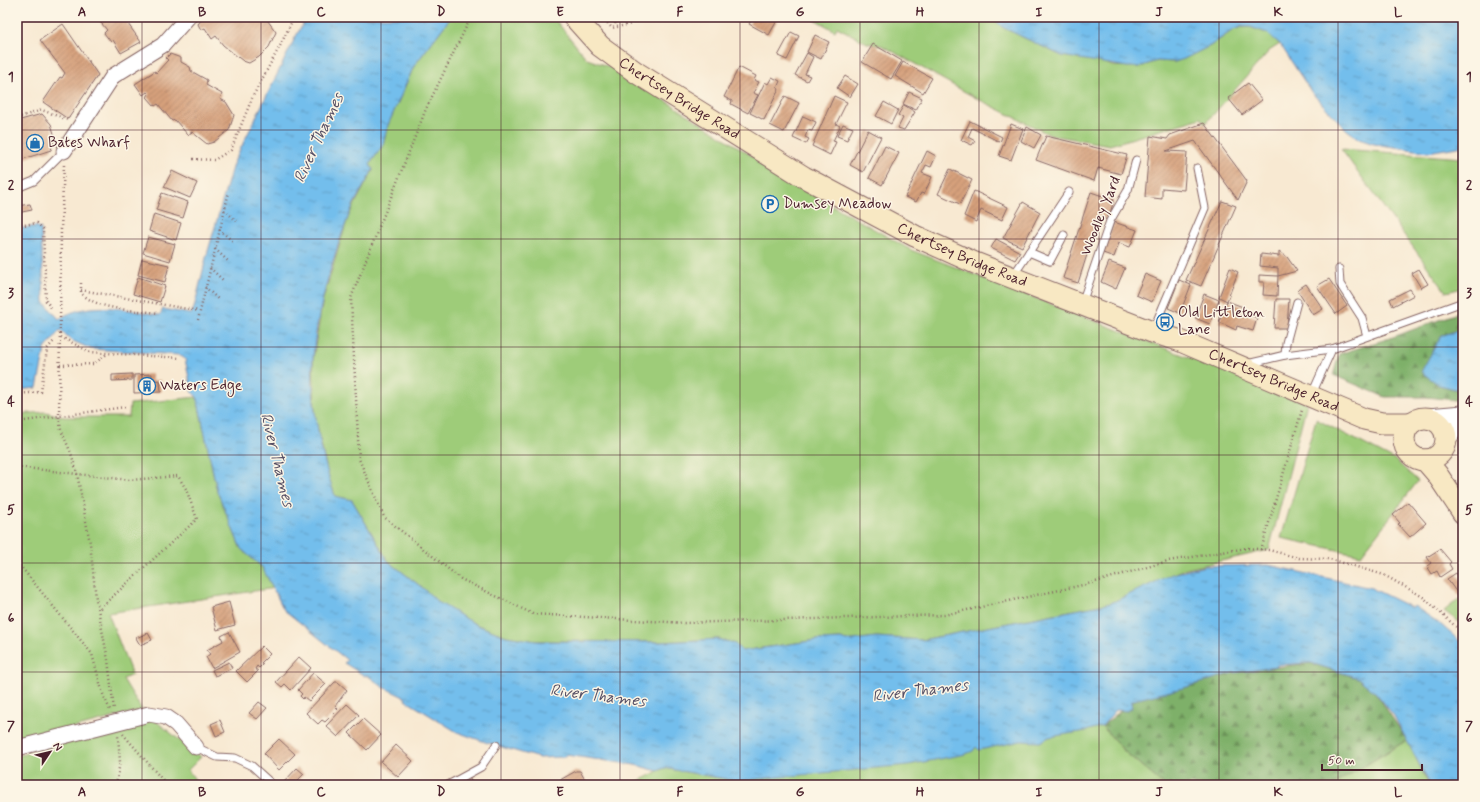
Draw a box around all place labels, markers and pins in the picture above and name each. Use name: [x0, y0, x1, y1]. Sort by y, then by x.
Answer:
shop icon: Bates Wharf: [25, 133, 45, 153]
place label: Bates Wharf: [48, 133, 130, 153]
parking icon: Dumsey Meadow: [760, 194, 780, 214]
place label: Dumsey Meadow: [783, 194, 891, 214]
place label: Old Littleton Lane: [1178, 303, 1265, 340]
bus stop icon: Old Littleton Lane: [1155, 312, 1175, 332]
building icon: Waters Edge: [137, 376, 157, 396]
place label: Waters Edge: [160, 376, 242, 397]

